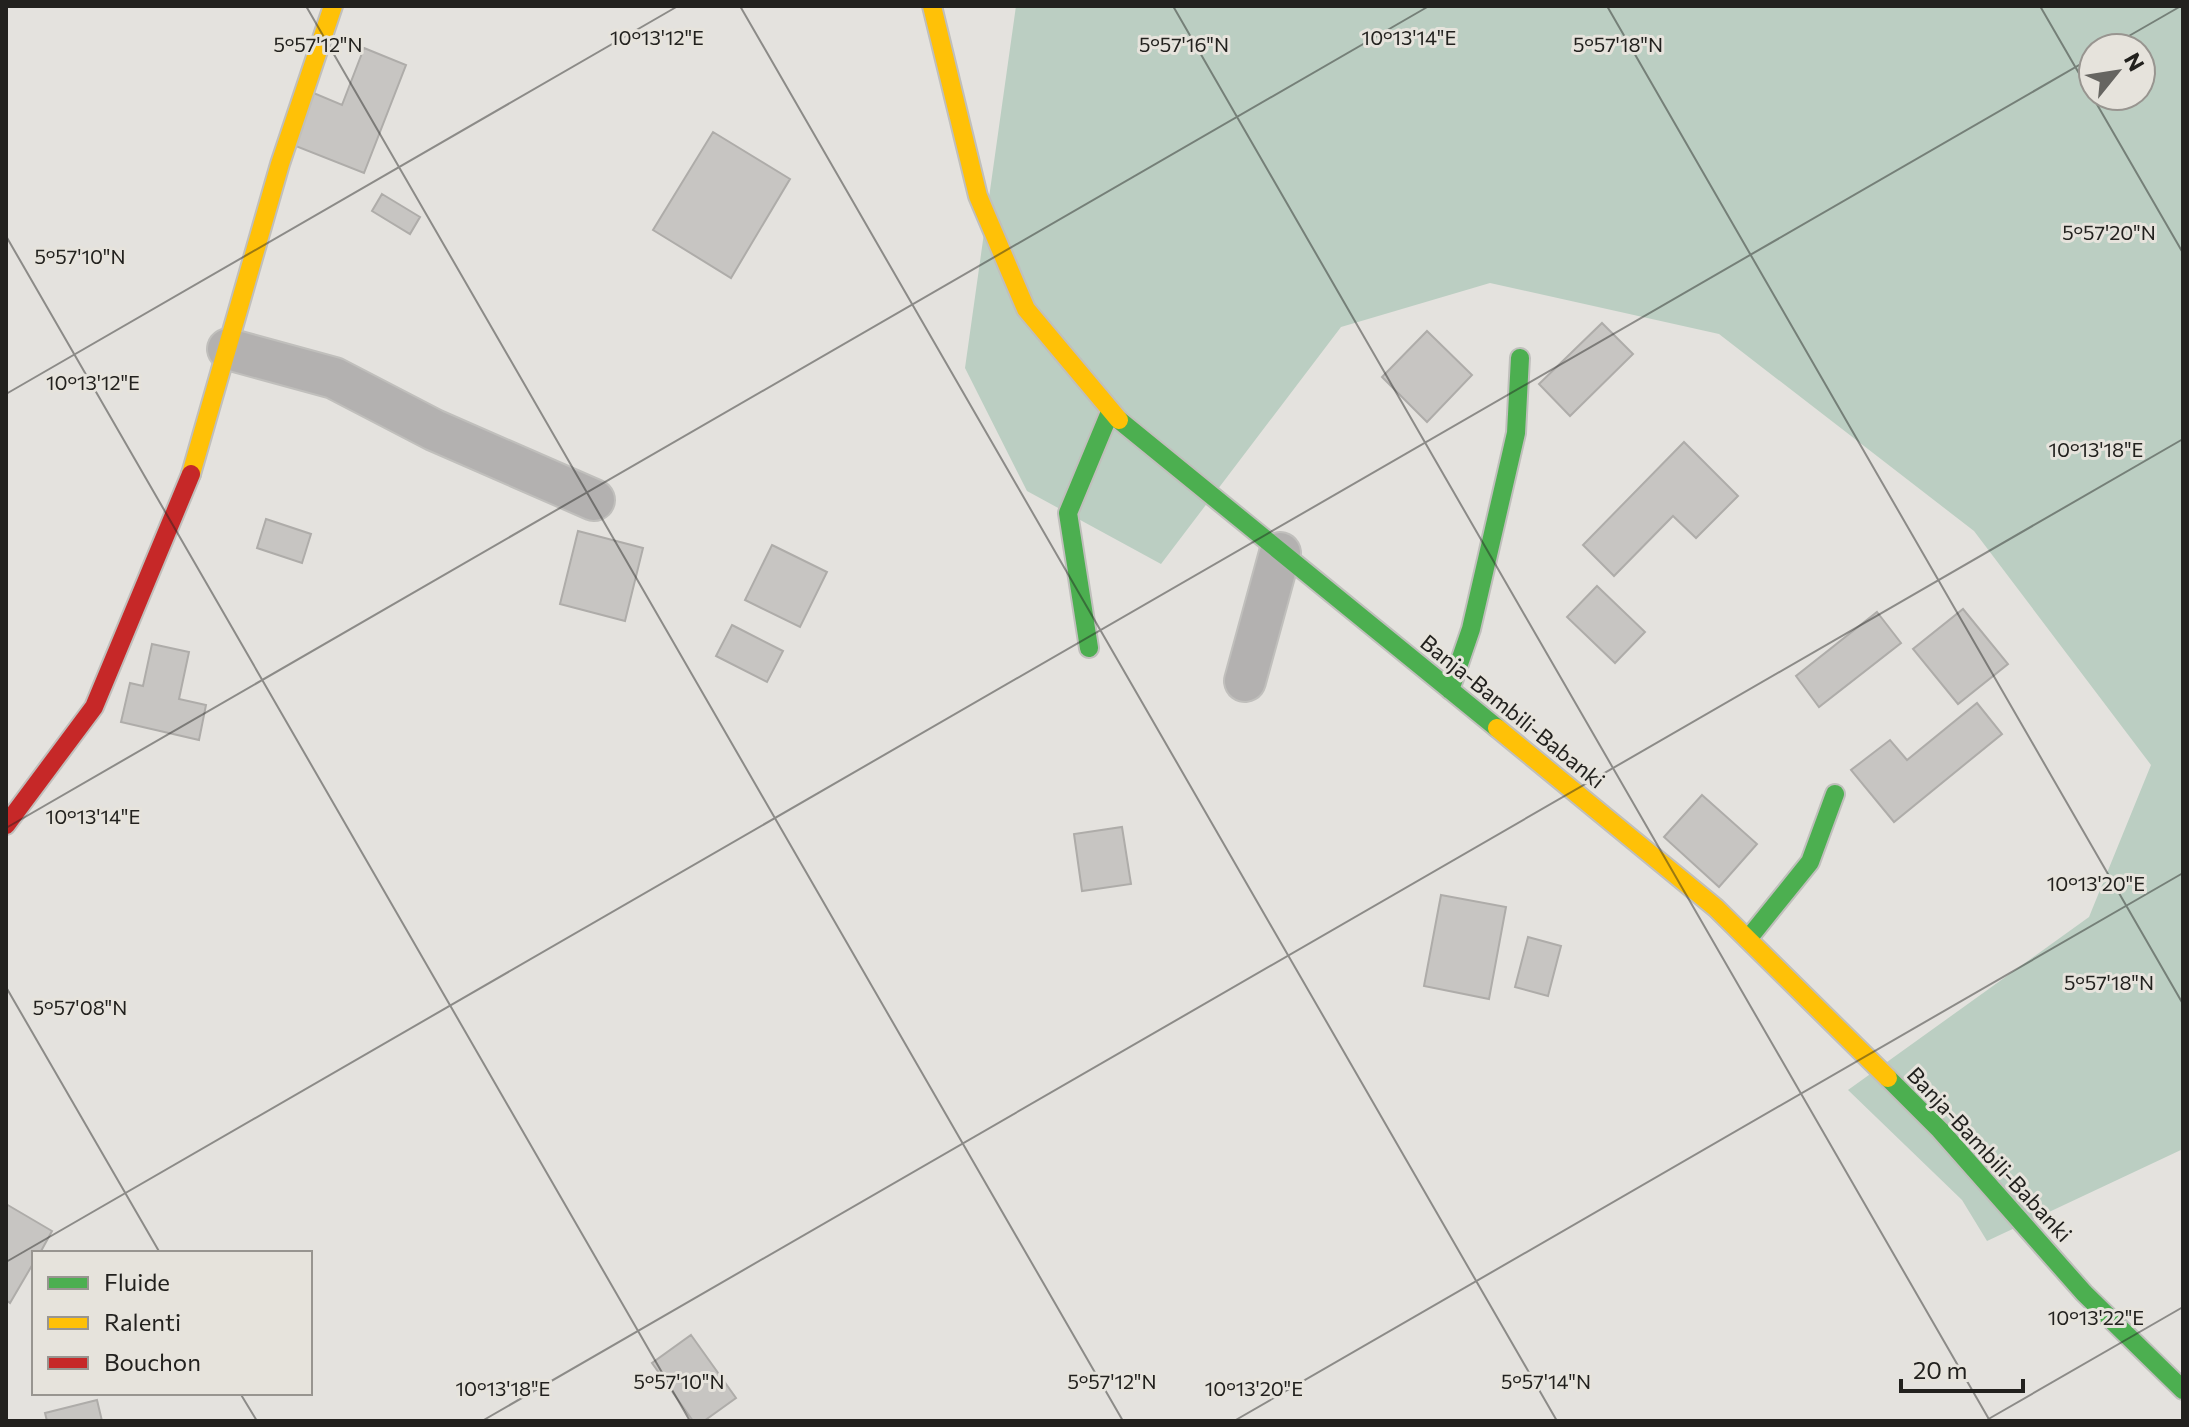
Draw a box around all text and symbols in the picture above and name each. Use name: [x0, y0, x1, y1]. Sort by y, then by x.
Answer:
text: 10°13'12"E: [610, 25, 704, 49]
text: 10°13'14"E: [1362, 25, 1456, 49]
text: 5°57'12"N: [273, 32, 363, 56]
text: 5°57'16"N: [1139, 32, 1229, 56]
text: 5°57'18"N: [1573, 32, 1663, 56]
north arrow: [2077, 32, 2157, 112]
text: N: [2119, 48, 2151, 76]
text: 5°57'20"N: [2062, 220, 2156, 244]
text: 5°57'10"N: [34, 244, 126, 268]
text: 10°13'12"E: [46, 370, 140, 394]
text: 10°13'18"E: [2049, 437, 2143, 461]
street label: Banja-Bambili-Babanki: [1415, 628, 1611, 794]
text: 10°13'14"E: [46, 804, 140, 828]
text: 10°13'20"E: [2047, 871, 2145, 895]
text: 5°57'18"N: [2064, 970, 2154, 994]
text: 5°57'08"N: [33, 995, 127, 1019]
street label: Banja-Bambili-Babanki: [1902, 1061, 2078, 1247]
legend: [32, 1251, 312, 1395]
text: Fluide: [104, 1267, 170, 1296]
text: 10°13'22"E: [2048, 1305, 2144, 1329]
text: Ralenti: [104, 1307, 181, 1336]
scale bar: [1901, 1343, 2023, 1393]
text: Bouchon: [104, 1347, 201, 1376]
text: 20 m: [1913, 1355, 1967, 1384]
text: 5°57'10"N: [633, 1369, 725, 1393]
text: 5°57'12"N: [1067, 1369, 1157, 1393]
text: 5°57'14"N: [1501, 1369, 1591, 1393]
text: 10°13'18"E: [456, 1376, 550, 1400]
text: 10°13'20"E: [1205, 1376, 1303, 1400]

